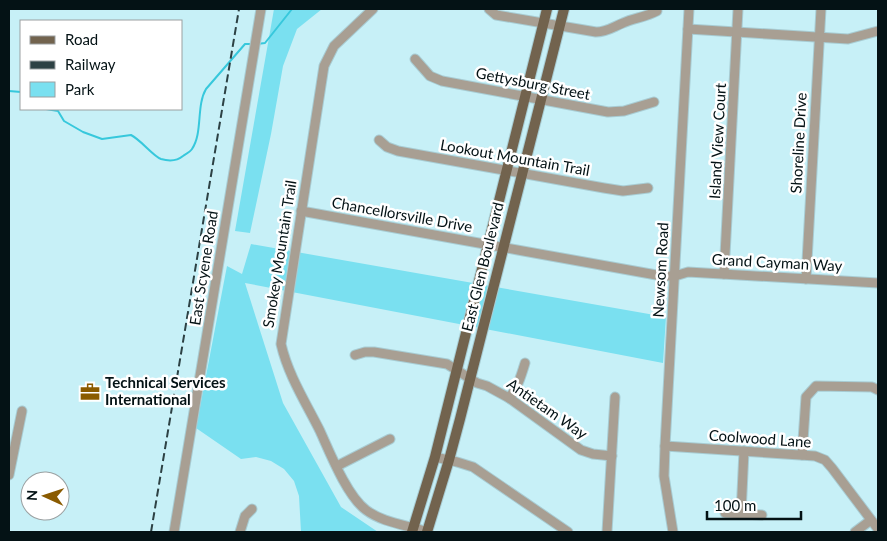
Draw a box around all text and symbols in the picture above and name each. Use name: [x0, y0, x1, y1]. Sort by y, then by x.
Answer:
legend: [20, 20, 182, 110]
text: Road: [65, 30, 98, 48]
text: Railway: [65, 55, 116, 73]
street label: Gettysburg Street: [474, 63, 593, 103]
text: Park: [65, 80, 95, 98]
street label: Island View Court: [705, 82, 729, 199]
street label: Shoreline Drive: [786, 92, 810, 194]
street label: Lookout Mountain Trail: [439, 135, 591, 179]
street label: Smokey Mountain Trail: [258, 179, 300, 329]
street label: Chancellorsville Drive: [330, 193, 474, 235]
street label: East Glen Boulevard: [457, 200, 507, 333]
street label: East Scyene Road: [185, 209, 221, 326]
street label: Newsom Road: [649, 222, 671, 318]
street label: Grand Cayman Way: [711, 250, 843, 274]
place label: Technical Services International: [105, 373, 226, 408]
street label: Antietam Way: [504, 374, 591, 443]
office icon: Technical Services International: [79, 381, 101, 403]
street label: Coolwood Lane: [708, 425, 812, 451]
north arrow: [20, 471, 70, 521]
scale bar: [707, 488, 801, 520]
text: N: [23, 489, 40, 501]
text: 100 m: [714, 496, 756, 514]

